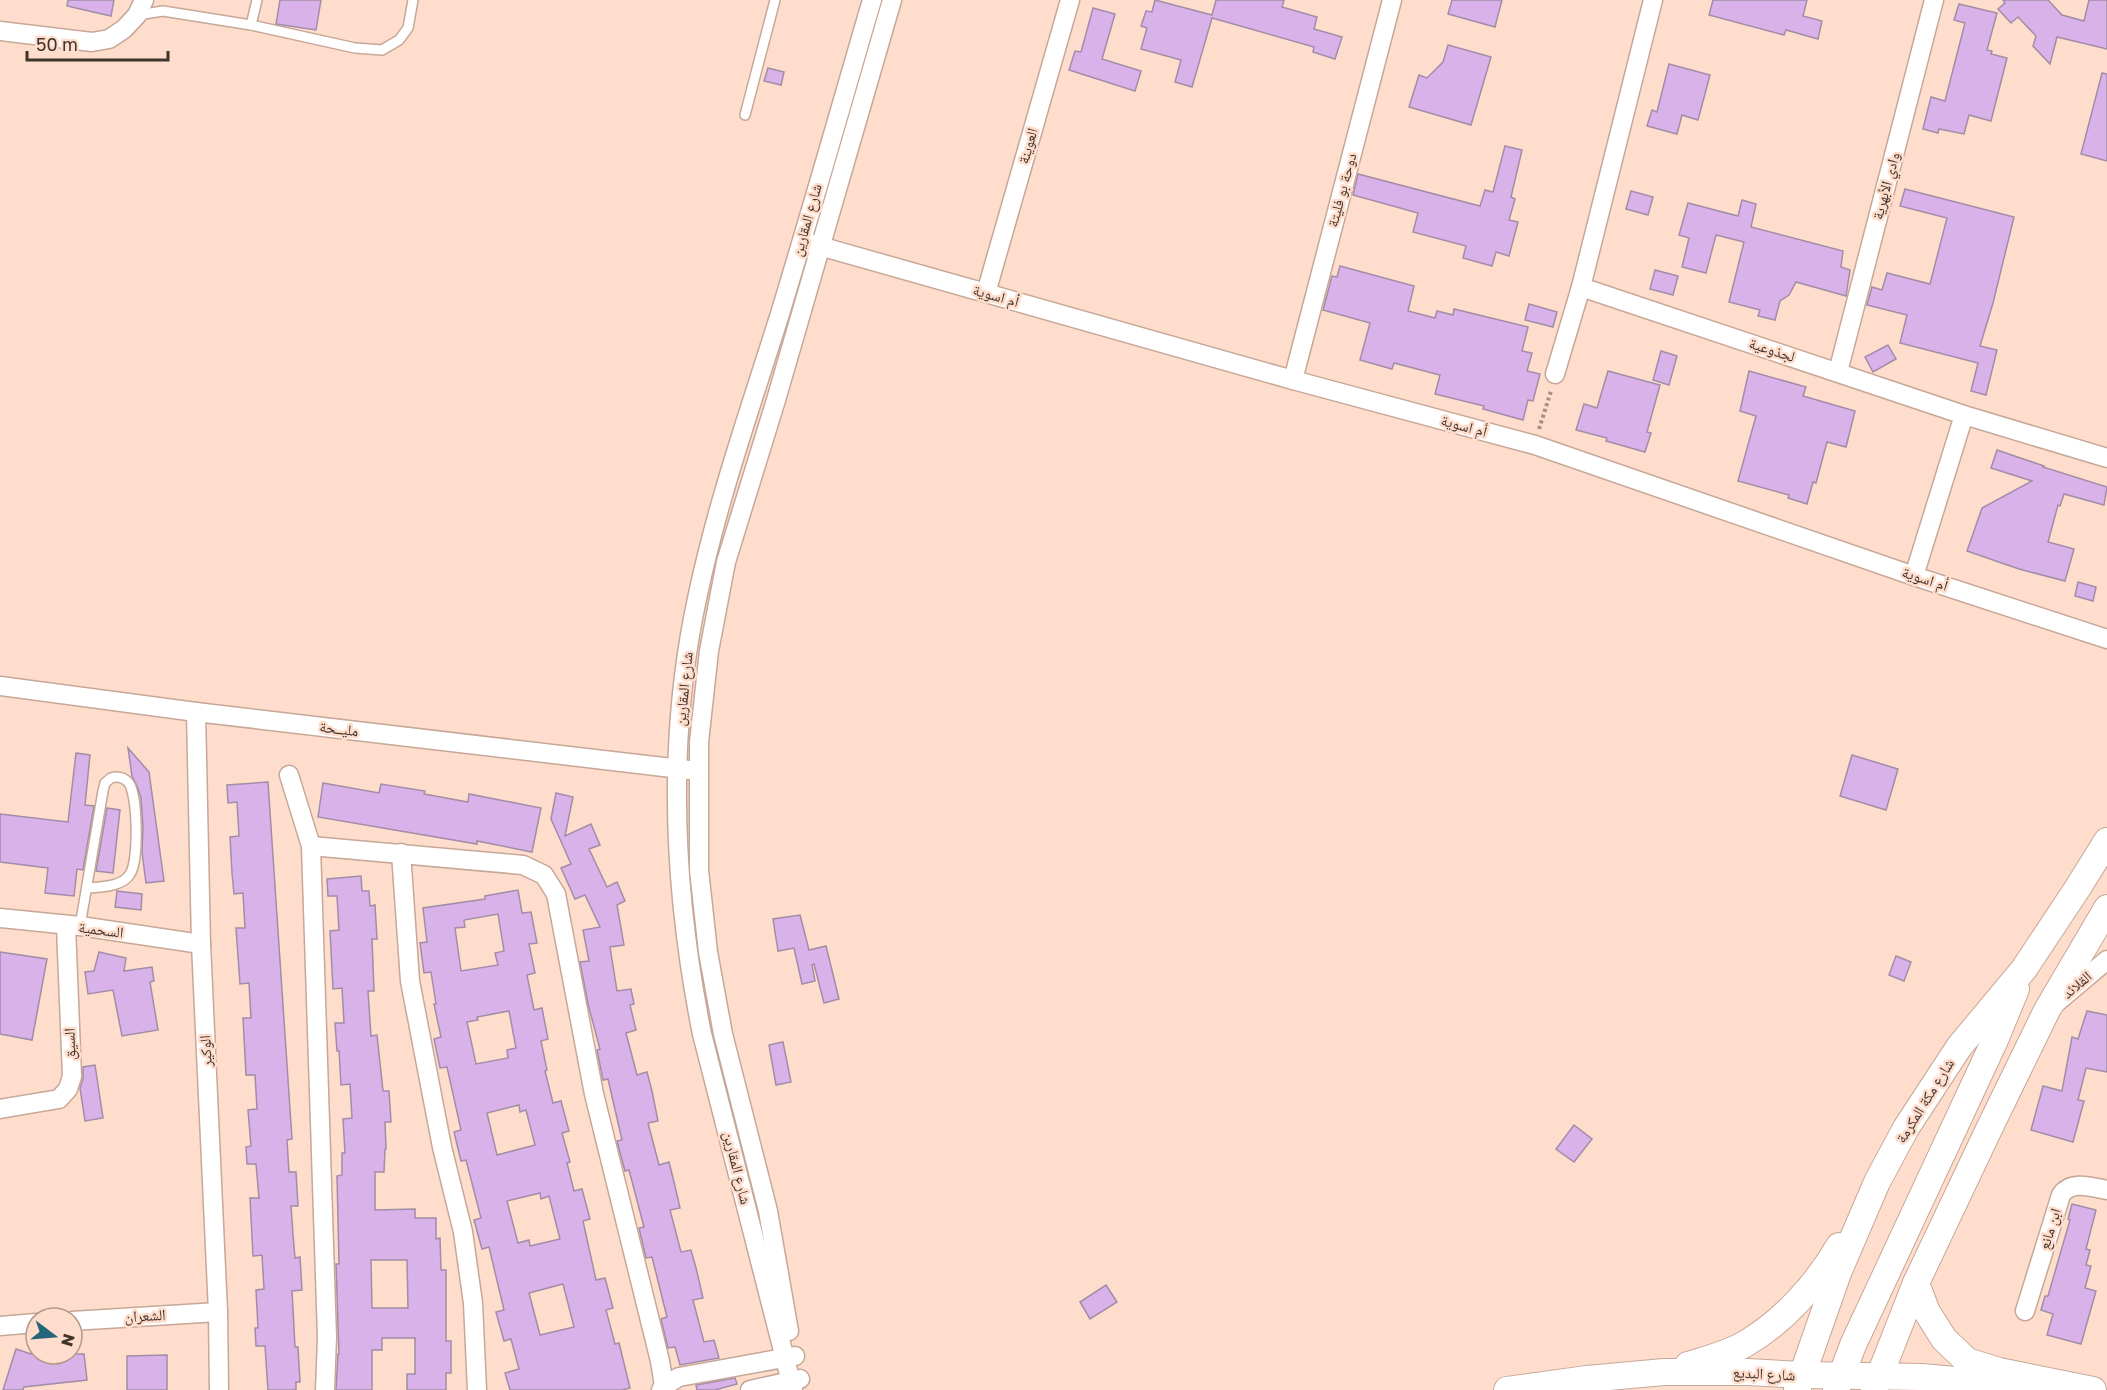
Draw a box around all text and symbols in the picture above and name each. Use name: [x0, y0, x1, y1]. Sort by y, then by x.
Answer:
scale bar: [27, 24, 168, 62]
text: 50 m: [36, 33, 78, 55]
street label: العوينة: [1013, 126, 1042, 166]
street label: وادي الأبهرية: [1867, 150, 1906, 222]
street label: دوحة بو فليتة: [1323, 151, 1360, 229]
street label: شارع المقارين: [787, 181, 827, 259]
street label: أم اسوية: [971, 280, 1021, 312]
street label: لجذوعية: [1747, 333, 1797, 366]
street label: أم اسوية: [1439, 410, 1489, 442]
street label: أم اسوية: [1900, 562, 1951, 596]
street label: شارع المقارين: [670, 651, 698, 727]
street label: مليــحة: [319, 717, 360, 740]
street label: السحمية: [78, 917, 125, 941]
street label: القلائد: [2058, 967, 2095, 1002]
street label: السيق: [59, 1028, 81, 1060]
street label: الوكير: [195, 1035, 216, 1068]
street label: شارع مكة المكرمة: [1891, 1055, 1959, 1147]
street label: شارع المقارين: [718, 1129, 756, 1207]
street label: ابن مانع: [2034, 1206, 2066, 1252]
street label: الشعران: [124, 1305, 166, 1327]
north arrow: [24, 1306, 84, 1366]
text: N: [57, 1332, 80, 1349]
street label: شارع البديع: [1732, 1362, 1796, 1386]

